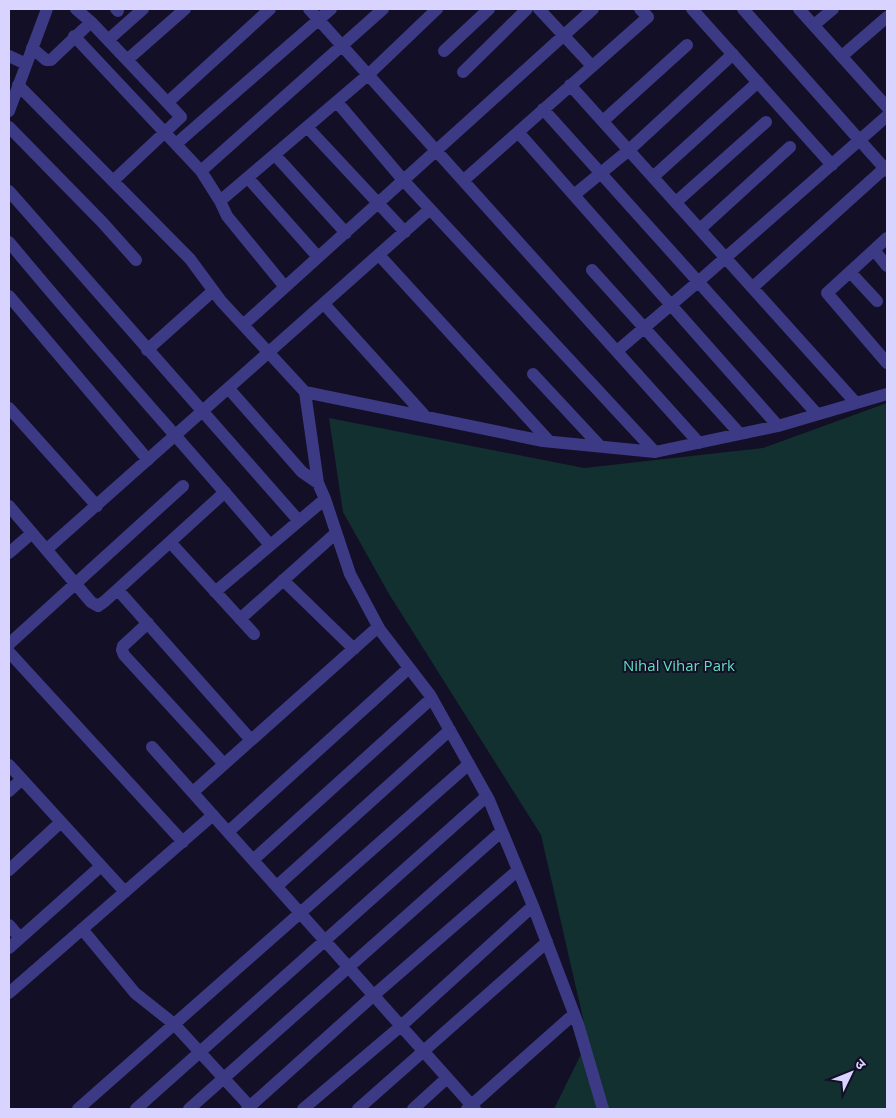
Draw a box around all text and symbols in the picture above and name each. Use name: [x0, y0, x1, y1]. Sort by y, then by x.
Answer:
park label: Nihal Vihar Park: [623, 655, 735, 675]
north arrow: [826, 1048, 876, 1098]
text: उ: [851, 1054, 871, 1074]

